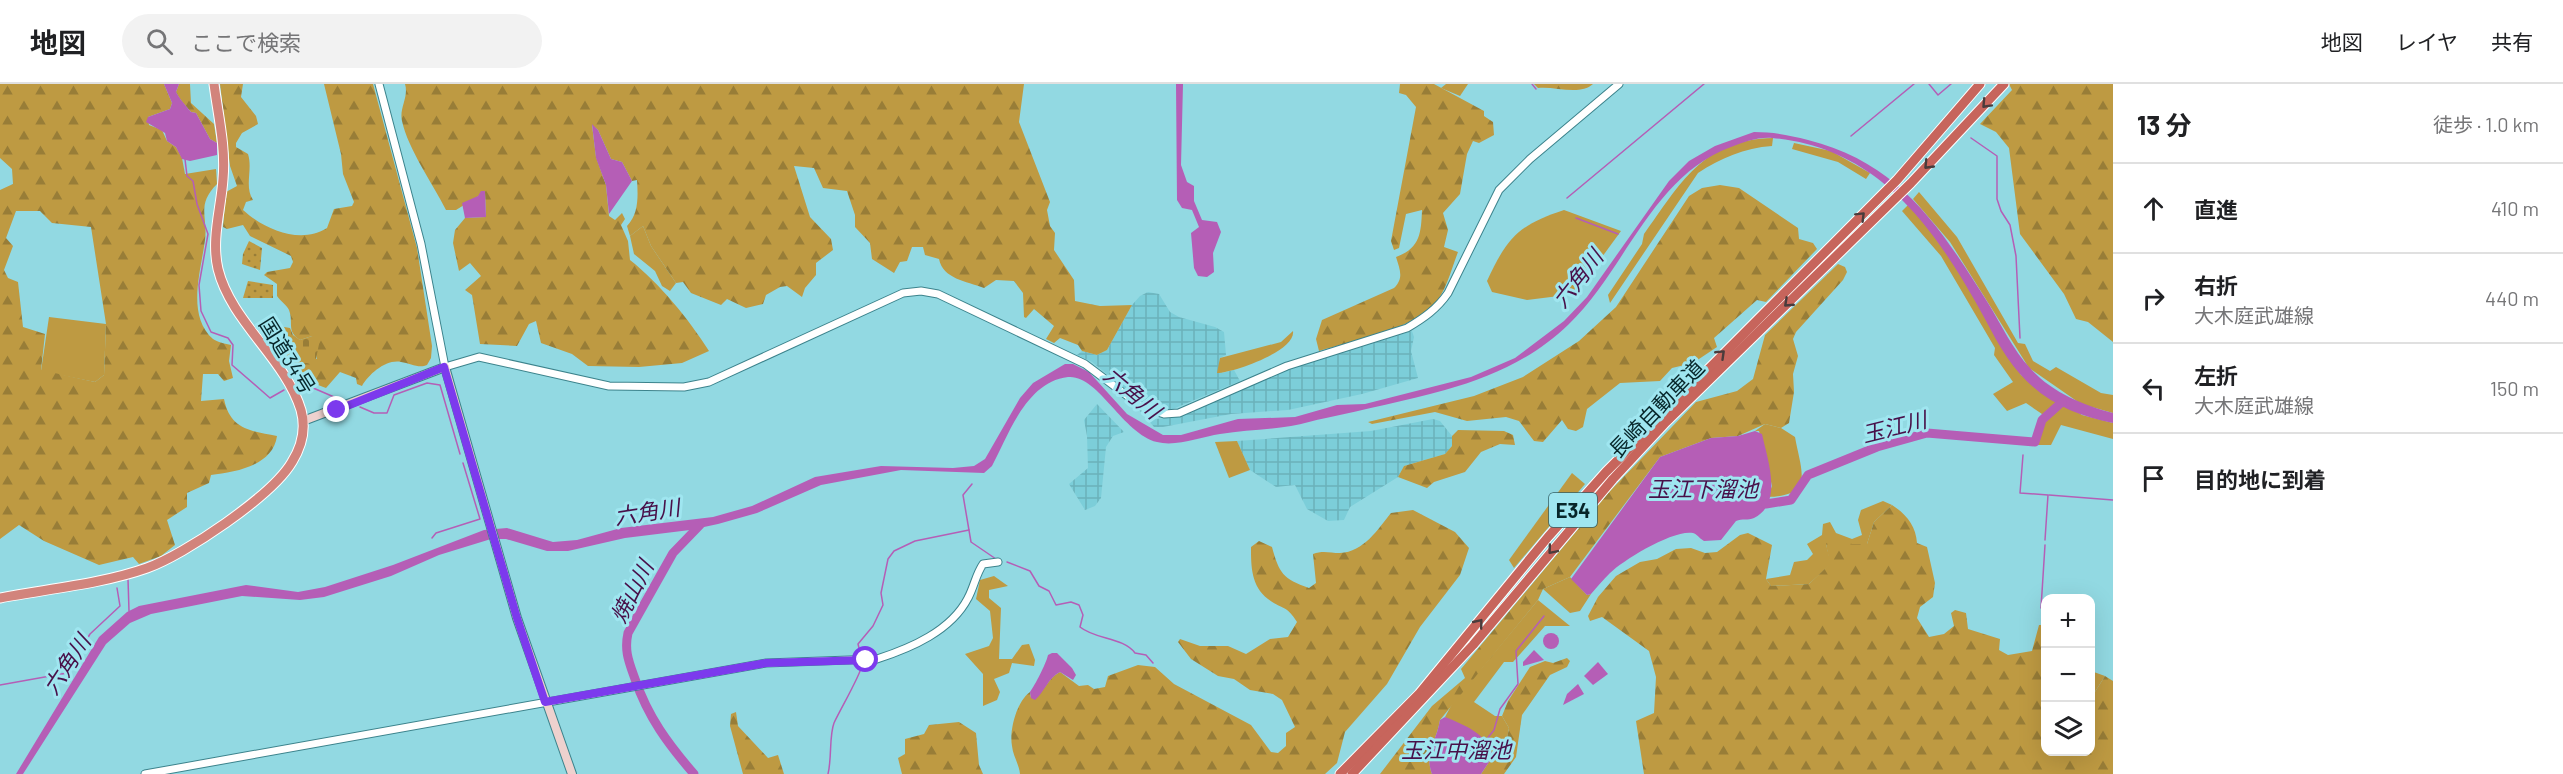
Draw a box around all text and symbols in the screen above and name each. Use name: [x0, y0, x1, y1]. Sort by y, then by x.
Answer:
search box: [122, 14, 542, 68]
text: 地図: [30, 25, 86, 59]
icon: search: [143, 25, 176, 58]
text: ここで検索: [191, 29, 301, 55]
text: 地図: [2321, 29, 2363, 54]
text: レイヤ: [2396, 29, 2458, 54]
text: 共有: [2491, 29, 2533, 54]
one-way arrow: [1983, 96, 1994, 107]
text: 13 分: [2137, 109, 2191, 140]
text: 徒歩 · 1.0 km: [2433, 112, 2539, 136]
one-way arrow: [1924, 159, 1935, 169]
icon: ahead: [2137, 192, 2170, 225]
text: 直進: [2194, 196, 2238, 222]
text: 410 m: [2491, 196, 2539, 220]
one-way arrow: [1854, 212, 1865, 222]
water label: 六角川: [1546, 242, 1609, 312]
text: 右折: [2194, 272, 2238, 298]
icon: right: [2137, 282, 2170, 315]
text: 440 m: [2485, 286, 2539, 310]
one-way arrow: [1784, 296, 1794, 307]
text: 大木庭武雄線: [2194, 303, 2314, 327]
street label: 国道34号: [255, 312, 321, 398]
one-way arrow: [1714, 350, 1725, 361]
street label: 長崎自動車道: [1603, 354, 1709, 462]
water label: 六角川: [1099, 361, 1168, 424]
text: 左折: [2194, 362, 2238, 388]
icon: left: [2137, 372, 2170, 405]
text: 150 m: [2490, 376, 2539, 400]
text: 大木庭武雄線: [2194, 393, 2314, 417]
route end: [323, 396, 349, 422]
water label: 玉江川: [1859, 405, 1931, 447]
icon: arrive: [2137, 462, 2170, 495]
text: 目的地に到着: [2194, 466, 2326, 492]
water label: 玉江下溜池: [1648, 475, 1760, 501]
water label: 六角川: [612, 493, 684, 529]
road number: E34: [1549, 493, 1597, 527]
one-way arrow: [1548, 543, 1559, 554]
water label: 焼山川: [604, 554, 658, 626]
map controls: [2041, 594, 2095, 756]
button: +: [2041, 594, 2095, 648]
one-way arrow: [1472, 619, 1483, 630]
water label: 六角川: [37, 628, 96, 699]
route start: [852, 646, 878, 672]
button: −: [2041, 648, 2095, 702]
button: layers: [2041, 702, 2095, 756]
water label: 玉江中溜池: [1401, 736, 1513, 762]

